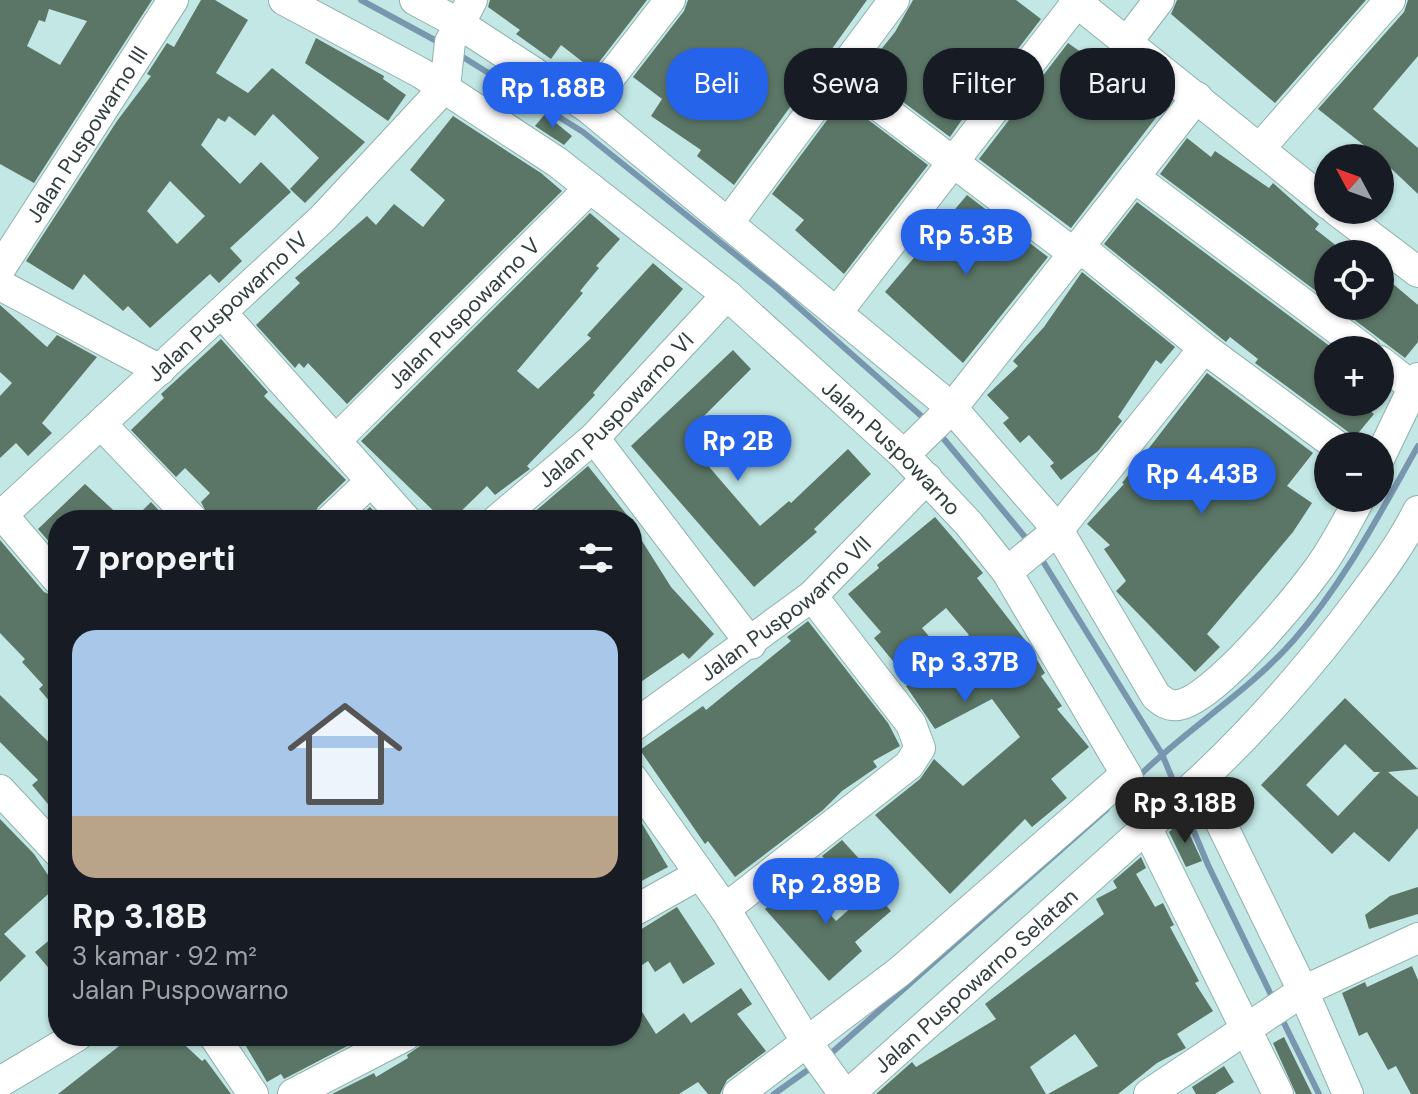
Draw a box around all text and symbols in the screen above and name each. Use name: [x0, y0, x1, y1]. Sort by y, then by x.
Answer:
street label: Jalan Puspowarno III: [19, 40, 154, 228]
chip: Beli: [666, 48, 768, 120]
chip: Sewa: [784, 48, 907, 120]
chip: Filter: [923, 48, 1044, 120]
chip: Baru: [1060, 48, 1175, 120]
pin: Rp 1.88B: [470, 62, 636, 130]
text: Rp 1.88B: [500, 71, 606, 105]
north arrow: [1314, 144, 1394, 224]
map controls: [1314, 144, 1394, 512]
pin: Rp 5.3B: [892, 209, 1040, 277]
text: Rp 5.3B: [919, 218, 1013, 252]
street label: Jalan Puspowarno IV: [141, 225, 314, 388]
street label: Jalan Puspowarno V: [381, 231, 547, 395]
button: locate: [1314, 240, 1394, 320]
street label: Jalan Puspowarno VI: [531, 326, 700, 494]
button: +: [1314, 336, 1394, 416]
street label: Jalan Puspowarno: [816, 373, 968, 521]
pin: Rp 2B: [682, 415, 794, 483]
text: Rp 2B: [702, 424, 774, 458]
button: −: [1314, 432, 1394, 512]
pin: Rp 4.43B: [1119, 448, 1285, 516]
text: Rp 4.43B: [1146, 457, 1258, 491]
street label: Jalan Puspowarno VII: [694, 530, 877, 688]
text: 7 properti: [72, 536, 236, 581]
icon: filters: [574, 536, 618, 580]
pin: Rp 3.37B: [882, 636, 1048, 704]
text: Rp 3.37B: [911, 645, 1019, 679]
icon: home: [273, 682, 417, 826]
pin: Rp 3.18B: [1102, 777, 1268, 845]
text: Rp 3.18B: [1133, 786, 1237, 820]
pin: Rp 2.89B: [743, 858, 909, 926]
text: Rp 2.89B: [771, 867, 881, 901]
street label: Jalan Puspowarno Selatan: [867, 882, 1084, 1080]
text: Rp 3.18B: [72, 894, 207, 939]
text: 3 kamar · 92 m²: [72, 939, 257, 973]
text: Jalan Puspowarno: [72, 973, 289, 1007]

